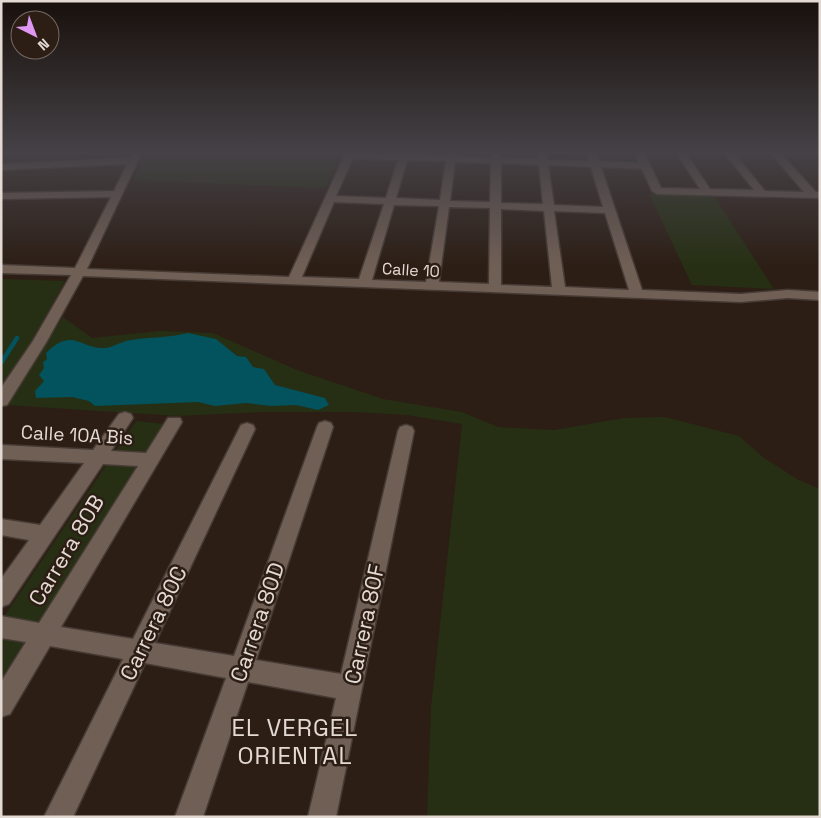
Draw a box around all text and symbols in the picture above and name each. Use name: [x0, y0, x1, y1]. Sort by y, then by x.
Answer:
north arrow: [10, 10, 60, 60]
text: N: [34, 35, 53, 54]
street label: Calle 10: [382, 258, 440, 282]
street label: Calle 10A Bis: [20, 420, 134, 450]
street label: Carrera 80B: [22, 489, 110, 611]
street label: Carrera 80D: [223, 559, 291, 685]
street label: Carrera 80C: [113, 561, 193, 685]
street label: Carrera 80F: [338, 561, 390, 687]
district label: EL VERGEL ORIENTAL: [232, 712, 358, 771]

